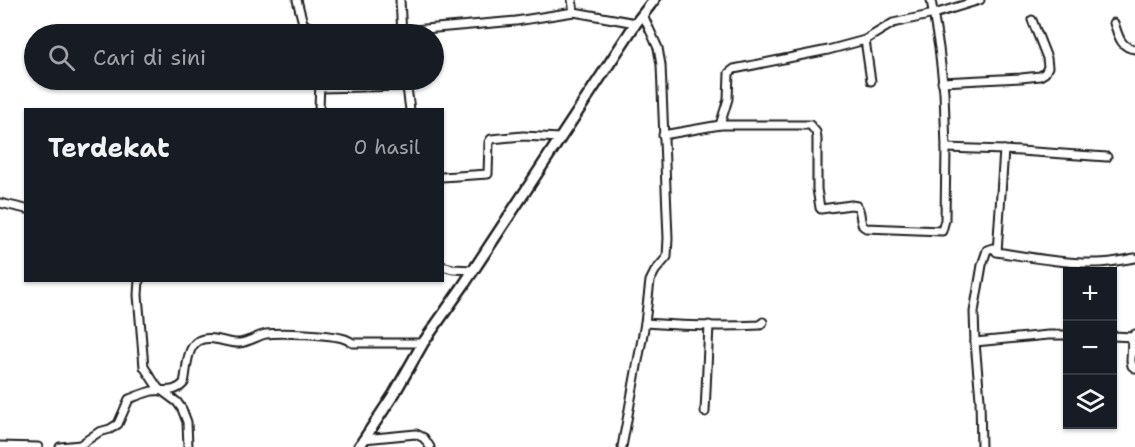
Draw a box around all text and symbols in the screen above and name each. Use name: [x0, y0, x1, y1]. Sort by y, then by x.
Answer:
search box: [24, 24, 444, 90]
icon: search: [45, 41, 78, 74]
text: Cari di sini: [93, 43, 206, 72]
text: Terdekat: [48, 130, 170, 165]
text: 0 hasil: [354, 134, 420, 160]
map controls: [1063, 267, 1117, 429]
button: +: [1063, 267, 1117, 321]
button: −: [1063, 321, 1117, 375]
button: layers: [1063, 375, 1117, 429]

